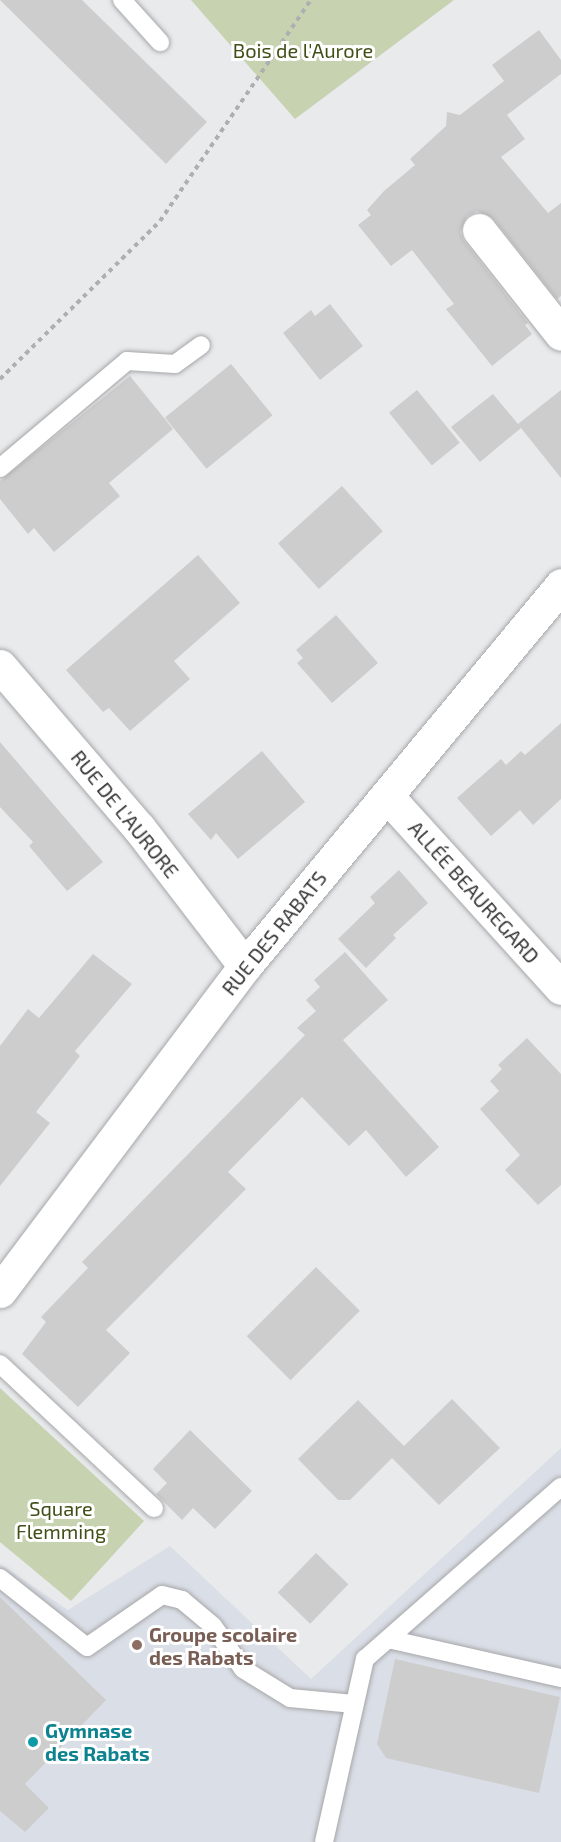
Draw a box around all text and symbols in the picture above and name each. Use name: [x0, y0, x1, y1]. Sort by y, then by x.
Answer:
park label: Bois de l'Aurore: [233, 38, 373, 62]
street label: RUE DE L'AURORE: [66, 745, 184, 883]
street label: ALLÉE BEAUREGARD: [404, 816, 544, 968]
street label: RUE DES RABATS: [217, 866, 331, 1000]
park label: Square Flemming: [16, 1496, 106, 1543]
place label: Groupe scolaire des Rabats: [149, 1622, 297, 1669]
marker: Groupe scolaire des Rabats: [130, 1638, 144, 1652]
place label: Gymnase des Rabats: [45, 1718, 150, 1765]
marker: Gymnase des Rabats: [26, 1735, 40, 1749]

